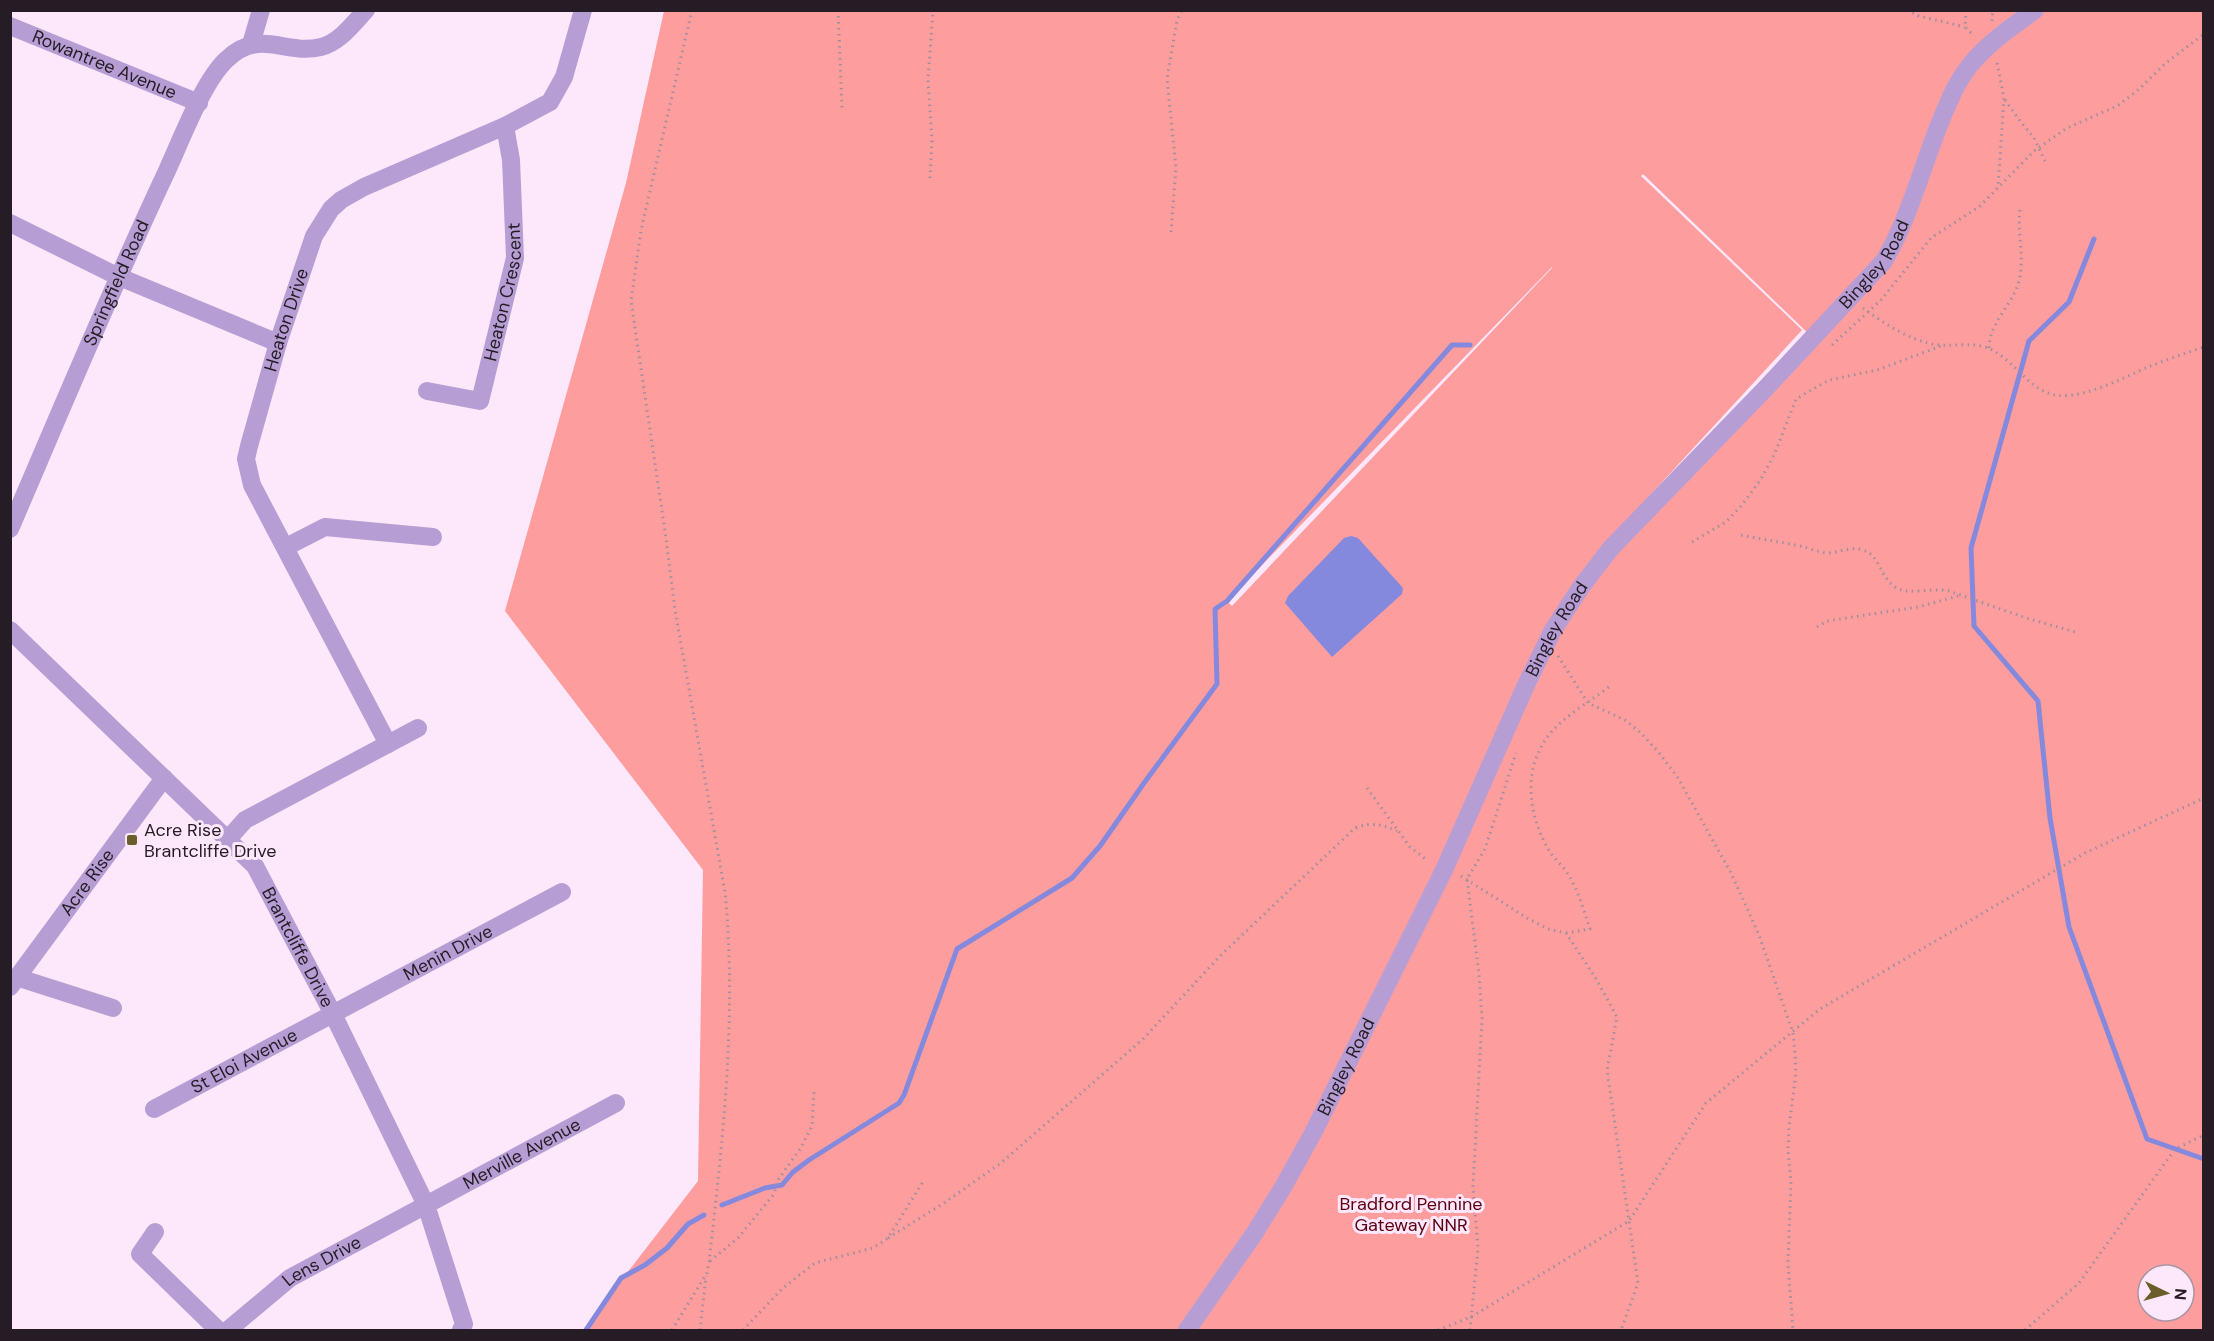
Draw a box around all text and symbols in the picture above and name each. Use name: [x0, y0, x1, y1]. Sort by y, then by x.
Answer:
street label: Rowantree Avenue: [29, 24, 180, 105]
street label: Springfield Road: [78, 216, 155, 350]
street label: Bingley Road: [1833, 216, 1915, 314]
street label: Heaton Crescent: [478, 222, 527, 364]
street label: Heaton Drive: [259, 265, 314, 374]
street label: Bingley Road: [1520, 577, 1593, 681]
place label: Acre Rise Brantcliffe Drive: [144, 818, 277, 863]
marker: Acre Rise Brantcliffe Drive: [125, 833, 139, 847]
street label: Acre Rise: [54, 844, 120, 921]
street label: Brantcliffe Drive: [256, 883, 339, 1012]
street label: Menin Drive: [399, 919, 497, 986]
street label: Bingley Road: [1312, 1014, 1380, 1120]
street label: St Eloi Avenue: [187, 1023, 302, 1099]
street label: Merville Avenue: [459, 1112, 585, 1195]
park label: Bradford Pennine Gateway NNR: [1339, 1192, 1483, 1237]
street label: Lens Drive: [277, 1230, 365, 1292]
north arrow: [2136, 1263, 2196, 1323]
text: N: [2169, 1288, 2191, 1301]

